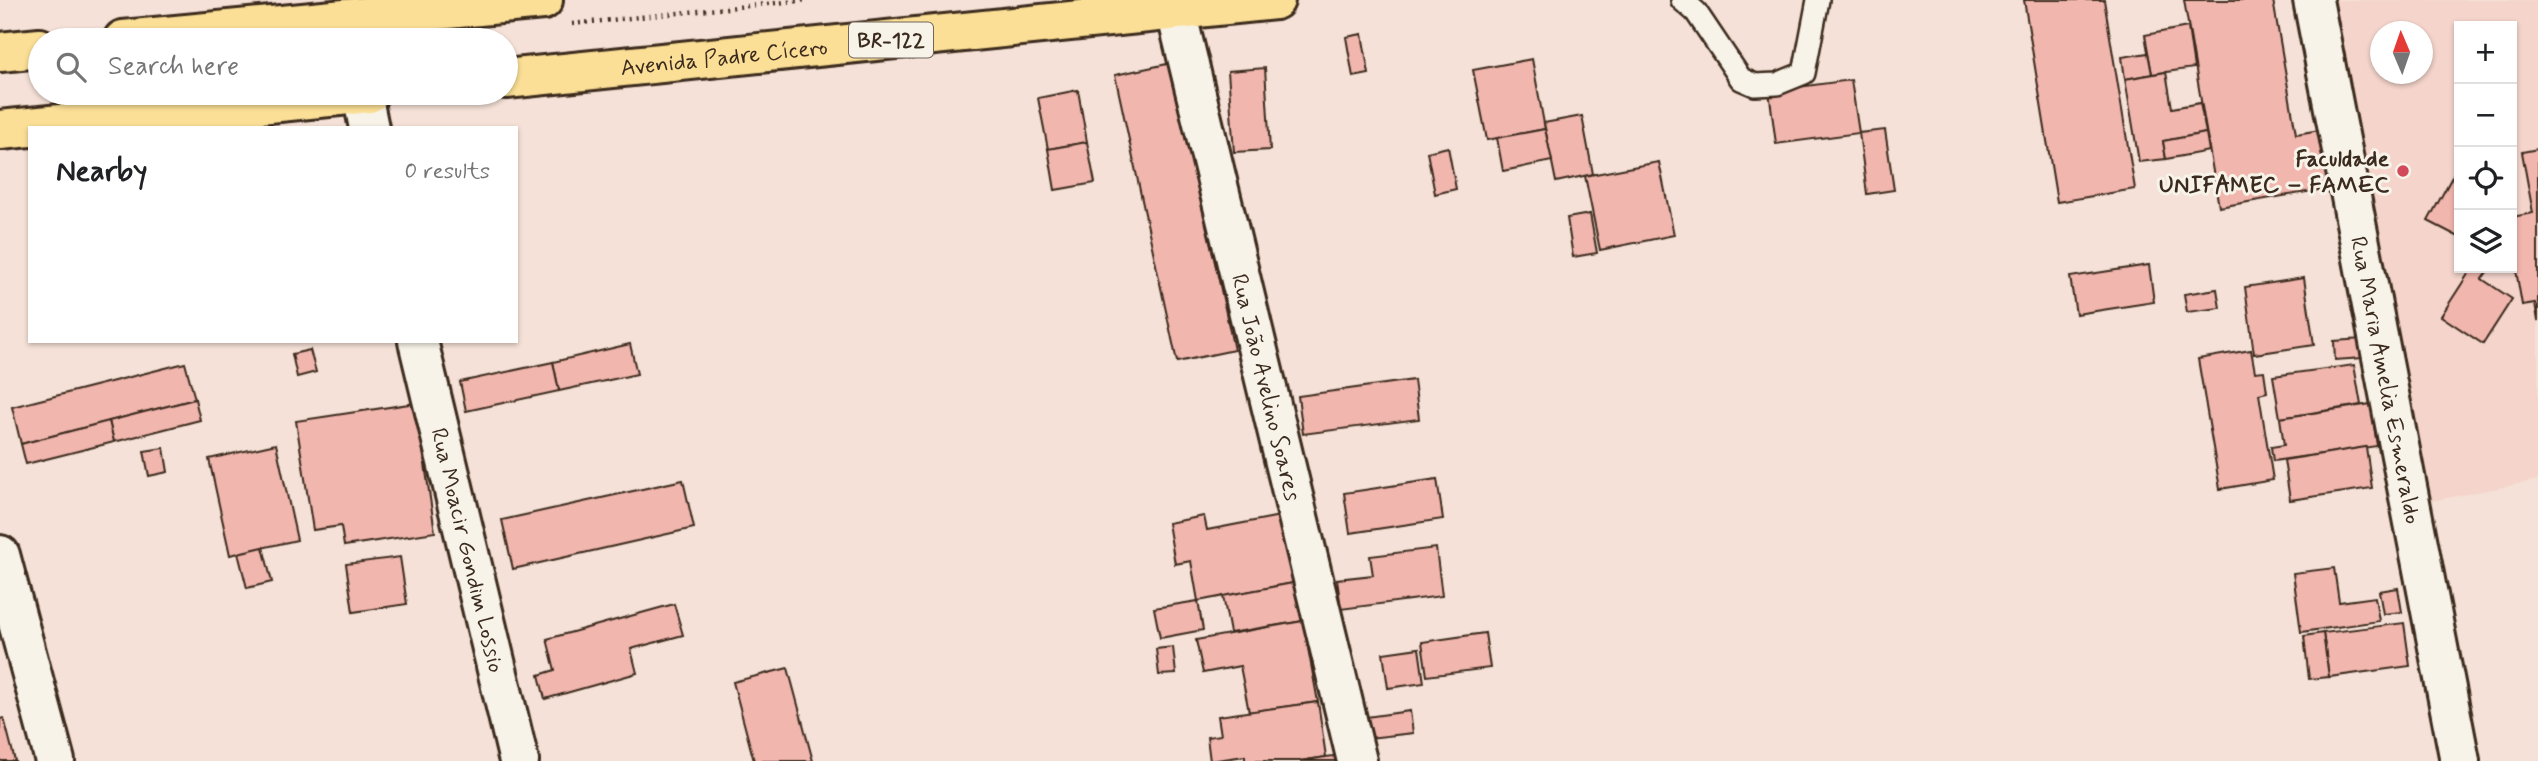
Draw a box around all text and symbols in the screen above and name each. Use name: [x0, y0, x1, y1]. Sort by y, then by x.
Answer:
north arrow: [2370, 21, 2433, 84]
map controls: [2454, 21, 2517, 273]
button: +: [2454, 21, 2517, 84]
road number: BR-122: [849, 22, 933, 58]
search box: [28, 28, 518, 105]
street label: Avenida Padre Cícero: [619, 33, 829, 84]
icon: search: [52, 48, 90, 86]
text: Search here: [108, 50, 239, 84]
button: −: [2454, 84, 2517, 147]
place label: Faculdade UNIFAMEC – FAMEC: [2159, 145, 2390, 201]
button: locate: [2454, 147, 2517, 210]
text: Nearby: [56, 152, 147, 191]
text: 0 results: [404, 157, 490, 187]
marker: Faculdade UNIFAMEC – FAMEC: [2395, 163, 2411, 179]
button: layers: [2454, 210, 2517, 273]
street label: Rua Maria Amelia Esmeraldo: [2342, 234, 2427, 527]
street label: Rua João Avelino Soares: [1223, 271, 1307, 504]
street label: Rua Moacir Gondim Lossio: [422, 425, 510, 676]

